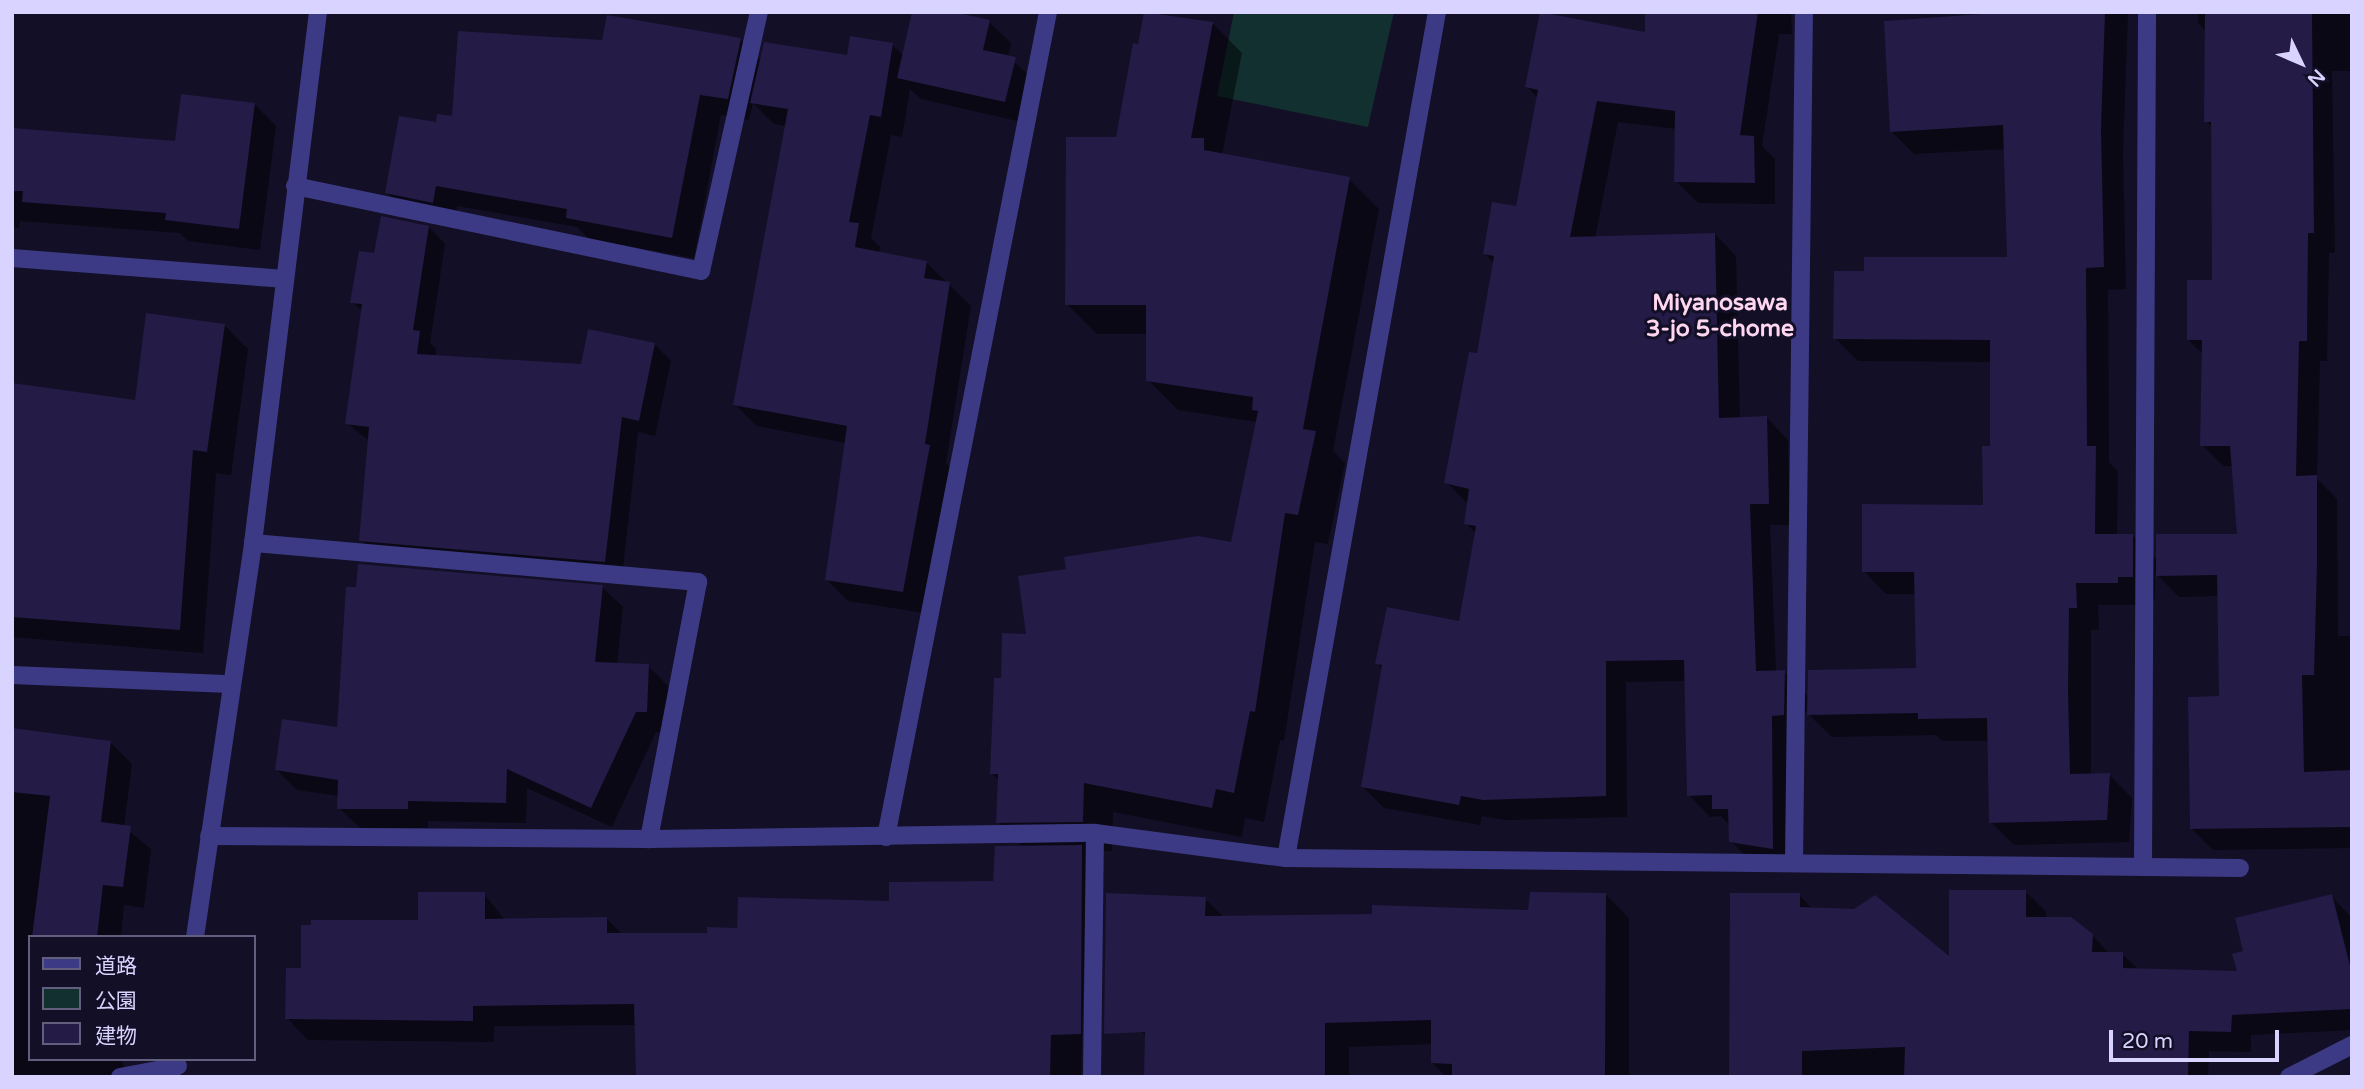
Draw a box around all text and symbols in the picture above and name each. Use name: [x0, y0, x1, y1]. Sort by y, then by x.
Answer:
north arrow: [2266, 28, 2336, 98]
text: N: [2303, 64, 2329, 91]
district label: Miyanosawa 3-jo 5-chome: [1646, 289, 1794, 343]
legend: [28, 935, 256, 1061]
text: 道路: [95, 954, 137, 979]
text: 公園: [95, 989, 137, 1014]
scale bar: [2112, 1016, 2282, 1060]
text: 建物: [95, 1024, 137, 1049]
text: 20 m: [2122, 1029, 2173, 1054]

